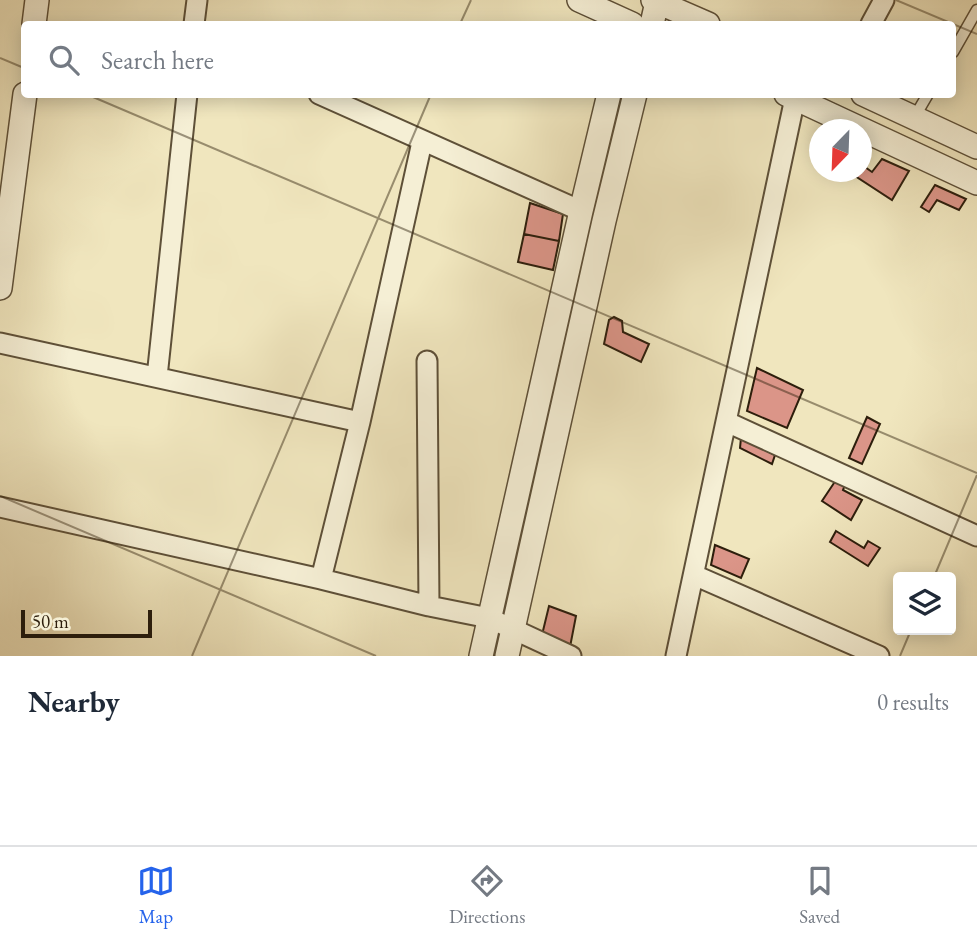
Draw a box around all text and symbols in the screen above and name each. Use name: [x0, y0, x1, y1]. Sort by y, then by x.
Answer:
search box: [21, 21, 956, 98]
icon: search: [45, 41, 83, 79]
text: Search here: [101, 43, 214, 77]
north arrow: [809, 119, 872, 182]
map controls: [893, 572, 956, 635]
button: layers: [893, 572, 956, 635]
scale bar: [21, 607, 152, 639]
text: 50 m: [32, 609, 69, 634]
text: Nearby: [28, 682, 120, 721]
text: 0 results: [877, 687, 949, 717]
tab: Map: [137, 862, 175, 929]
tab: Directions: [449, 862, 525, 929]
tab: Saved: [799, 862, 840, 929]

